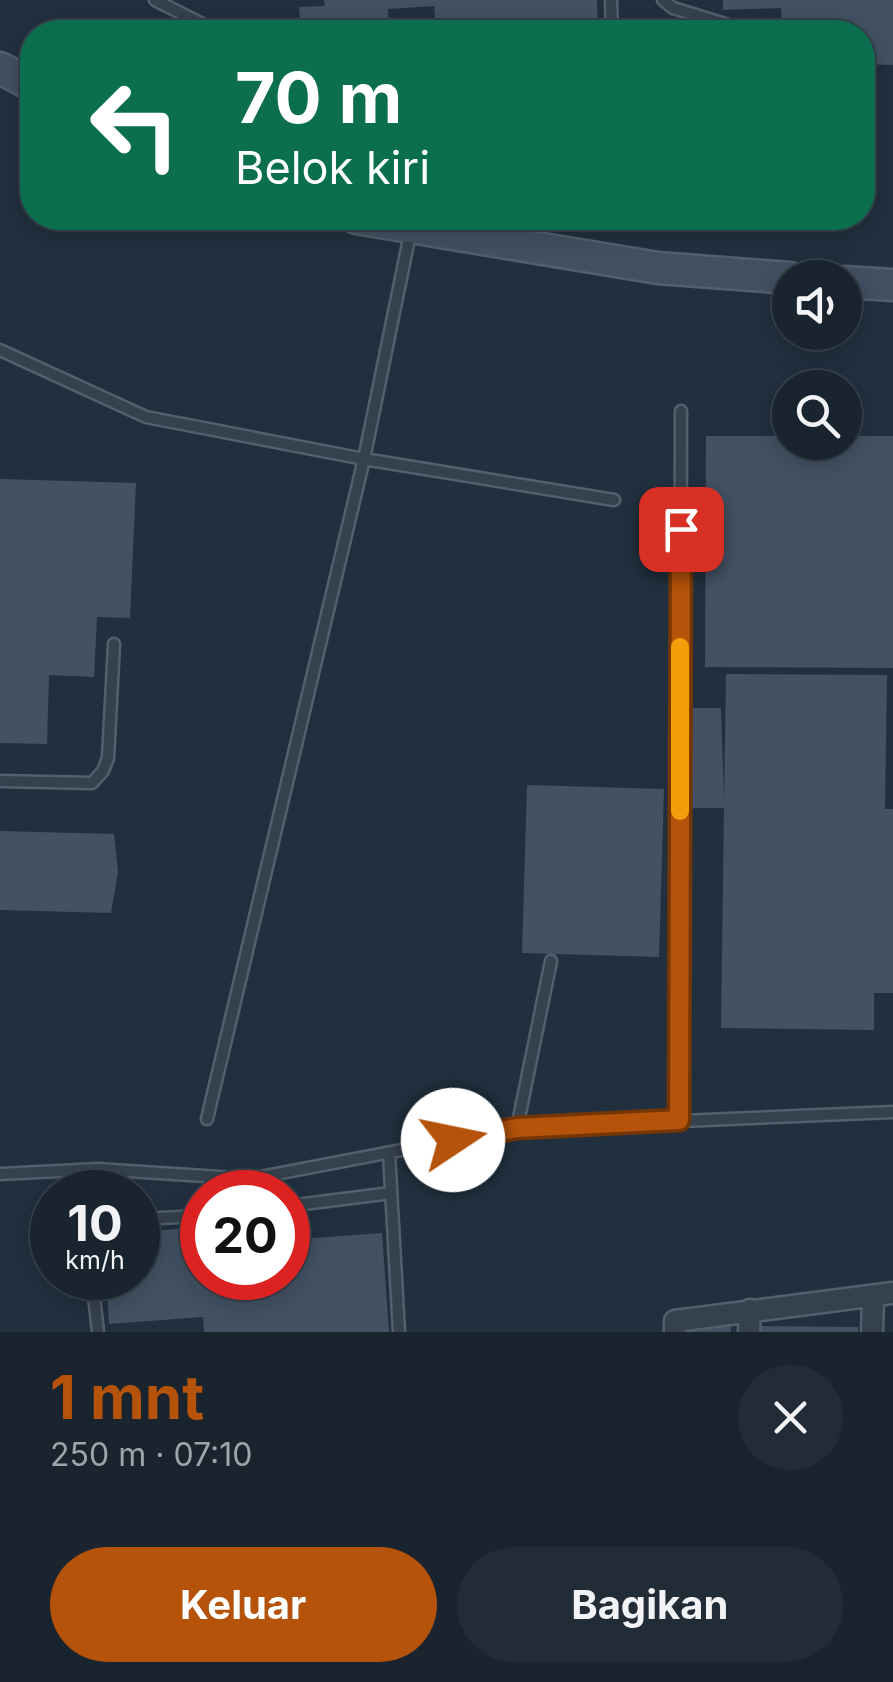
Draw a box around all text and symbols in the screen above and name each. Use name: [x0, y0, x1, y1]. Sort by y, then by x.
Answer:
text: 70 m: [235, 55, 402, 140]
icon: left: [70, 60, 200, 190]
text: Belok kiri: [235, 140, 430, 195]
map controls: [772, 260, 862, 460]
button: sound: [772, 260, 862, 350]
button: search: [772, 370, 862, 460]
pin: [639, 487, 724, 572]
icon: arrive: [654, 502, 709, 557]
position arrow: [401, 1088, 505, 1192]
speed limit sign: 20: [180, 1170, 310, 1300]
text: 10: [67, 1193, 123, 1253]
text: km/h: [65, 1245, 125, 1275]
text: 1 mnt: [50, 1361, 204, 1433]
button: close: [738, 1365, 843, 1470]
text: 250 m · 07:10: [50, 1435, 252, 1474]
button: Keluar: [50, 1547, 437, 1662]
button: Bagikan: [457, 1547, 843, 1662]

